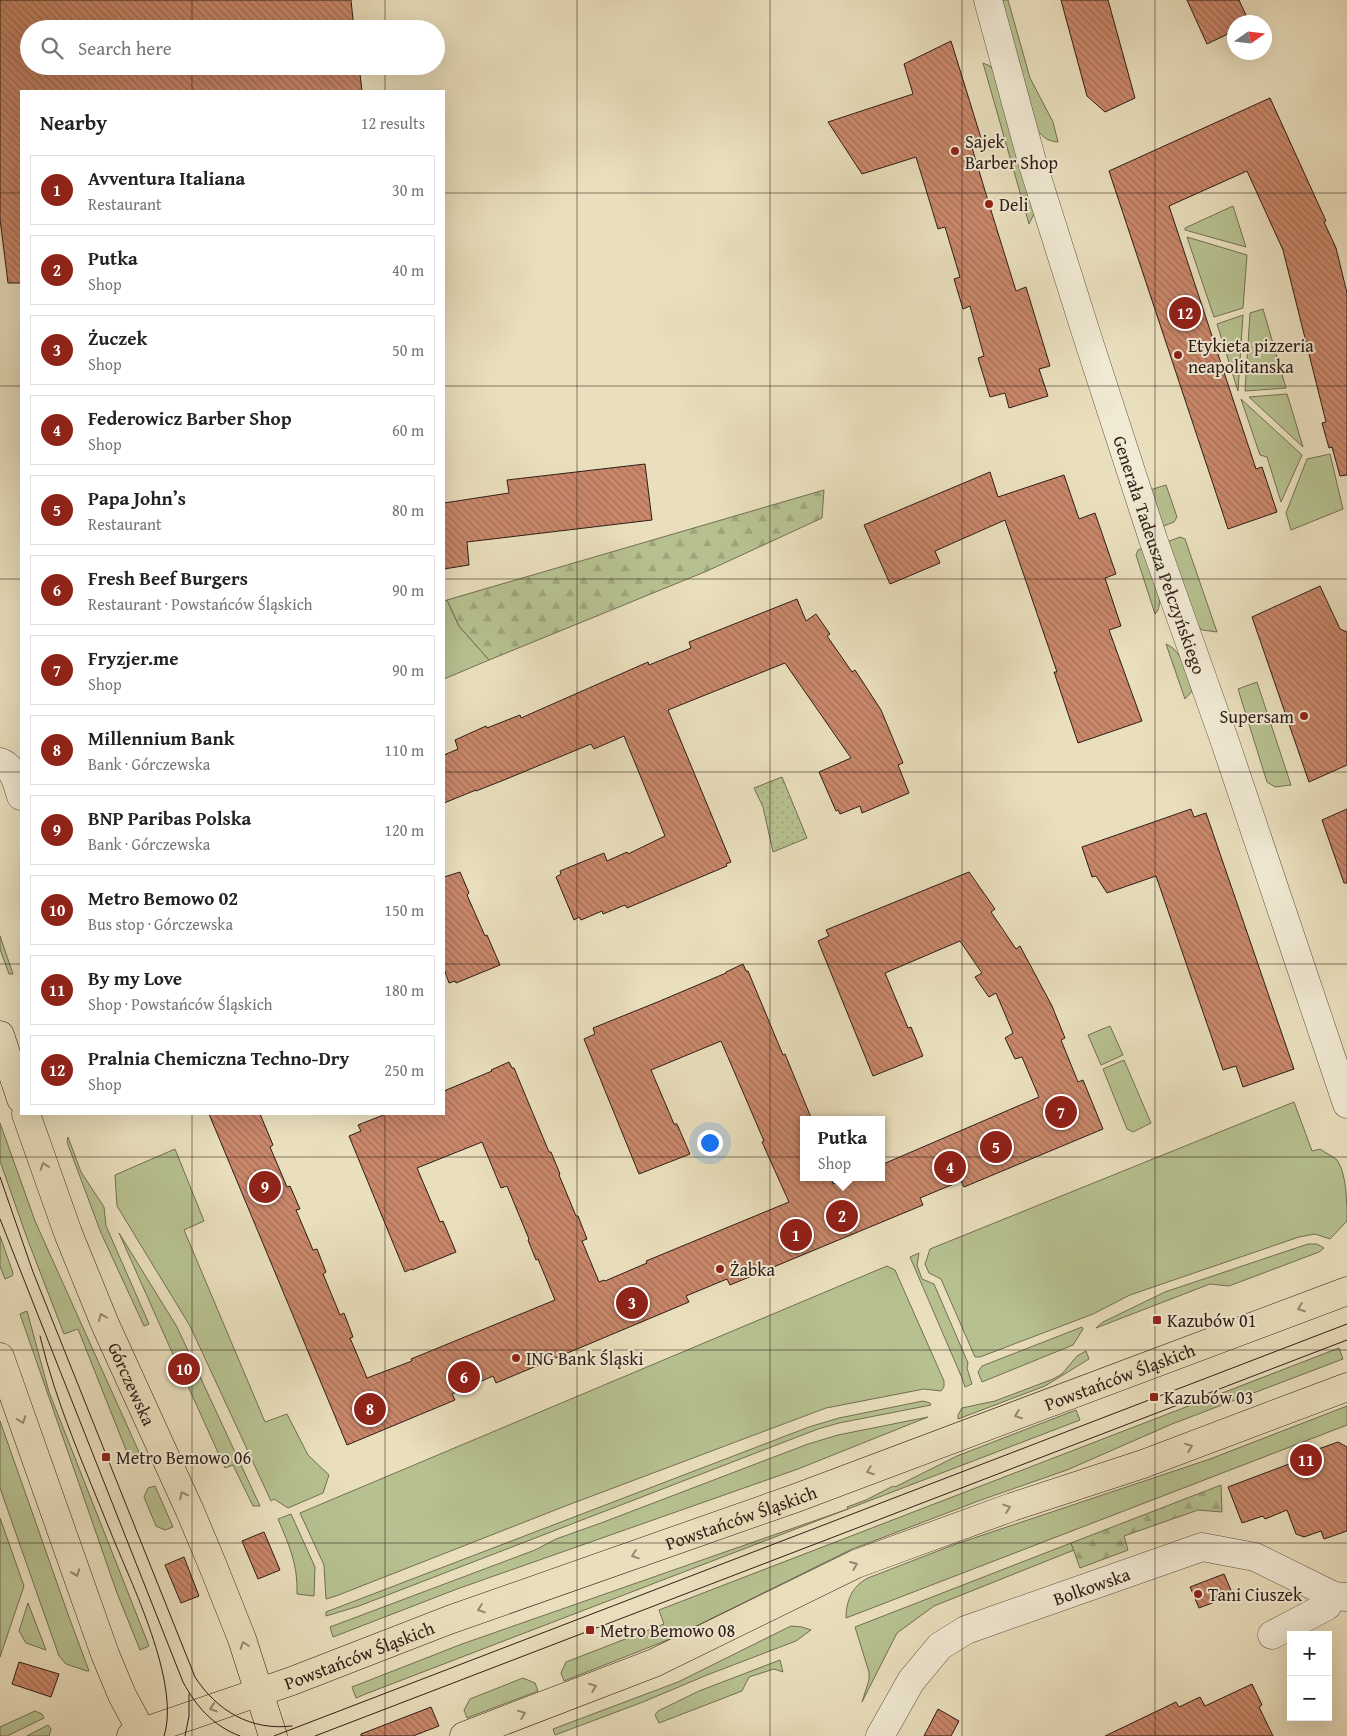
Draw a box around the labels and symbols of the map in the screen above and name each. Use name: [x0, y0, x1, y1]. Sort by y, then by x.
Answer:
north arrow: [1227, 15, 1272, 60]
place label: Sajek Barber Shop: [965, 128, 1058, 176]
marker: Sajek Barber Shop: [949, 145, 961, 157]
place label: Deli: [999, 191, 1029, 218]
marker: Deli: [983, 198, 995, 210]
pin: 12: [1169, 294, 1201, 332]
place label: Etykieta pizzeria neapolitanska: [1188, 332, 1314, 380]
marker: Etykieta pizzeria neapolitanska: [1172, 349, 1184, 361]
street label: Generała Tadeusza Pełczyńskiego: [1107, 432, 1213, 678]
place label: Supersam: [1220, 703, 1294, 730]
marker: Supersam: [1298, 710, 1310, 722]
pin: 7: [1045, 1093, 1077, 1131]
pin: 5: [980, 1128, 1012, 1166]
your location: [697, 1130, 723, 1156]
pin: 4: [934, 1148, 966, 1186]
one-way arrow: [40, 1162, 50, 1170]
pin: 9: [249, 1168, 281, 1206]
pin: 2: [826, 1197, 858, 1235]
pin: 1: [780, 1216, 812, 1254]
place label: Żabka: [730, 1256, 776, 1283]
marker: Żabka: [714, 1263, 726, 1275]
pin: 3: [616, 1284, 648, 1322]
one-way arrow: [1298, 1302, 1306, 1312]
place label: Kazubów 01: [1167, 1307, 1256, 1334]
one-way arrow: [98, 1313, 108, 1322]
marker: Kazubów 01: [1151, 1314, 1163, 1326]
street label: Powstańców Śląskich: [1040, 1336, 1199, 1417]
street label: Górczewska: [101, 1338, 163, 1430]
place label: ING Bank Śląski: [526, 1345, 644, 1372]
pin: 10: [168, 1350, 200, 1388]
marker: ING Bank Śląski: [510, 1352, 522, 1364]
pin: 6: [448, 1358, 480, 1396]
place label: Kazubów 03: [1164, 1384, 1253, 1411]
pin: 8: [354, 1390, 386, 1428]
marker: Kazubów 03: [1148, 1391, 1160, 1403]
one-way arrow: [1015, 1409, 1023, 1419]
one-way arrow: [16, 1415, 26, 1423]
pin: 11: [1290, 1441, 1322, 1479]
one-way arrow: [1184, 1443, 1192, 1453]
place label: Metro Bemowo 06: [116, 1444, 251, 1471]
marker: Metro Bemowo 06: [100, 1451, 112, 1463]
one-way arrow: [866, 1465, 875, 1475]
street label: Powstańców Śląskich: [661, 1478, 821, 1556]
one-way arrow: [178, 1491, 189, 1500]
one-way arrow: [1002, 1504, 1011, 1514]
one-way arrow: [631, 1549, 639, 1559]
one-way arrow: [849, 1560, 858, 1571]
street label: Bolkowska: [1049, 1560, 1134, 1612]
one-way arrow: [70, 1568, 80, 1577]
place label: Tani Ciuszek: [1208, 1581, 1303, 1608]
marker: Tani Ciuszek: [1192, 1588, 1204, 1600]
one-way arrow: [478, 1603, 486, 1613]
street label: Powstańców Śląskich: [280, 1614, 438, 1696]
place label: Metro Bemowo 08: [600, 1617, 735, 1644]
marker: Metro Bemowo 08: [584, 1624, 596, 1636]
one-way arrow: [240, 1642, 250, 1650]
one-way arrow: [588, 1682, 597, 1693]
one-way arrow: [209, 1702, 217, 1712]
one-way arrow: [517, 1710, 526, 1720]

